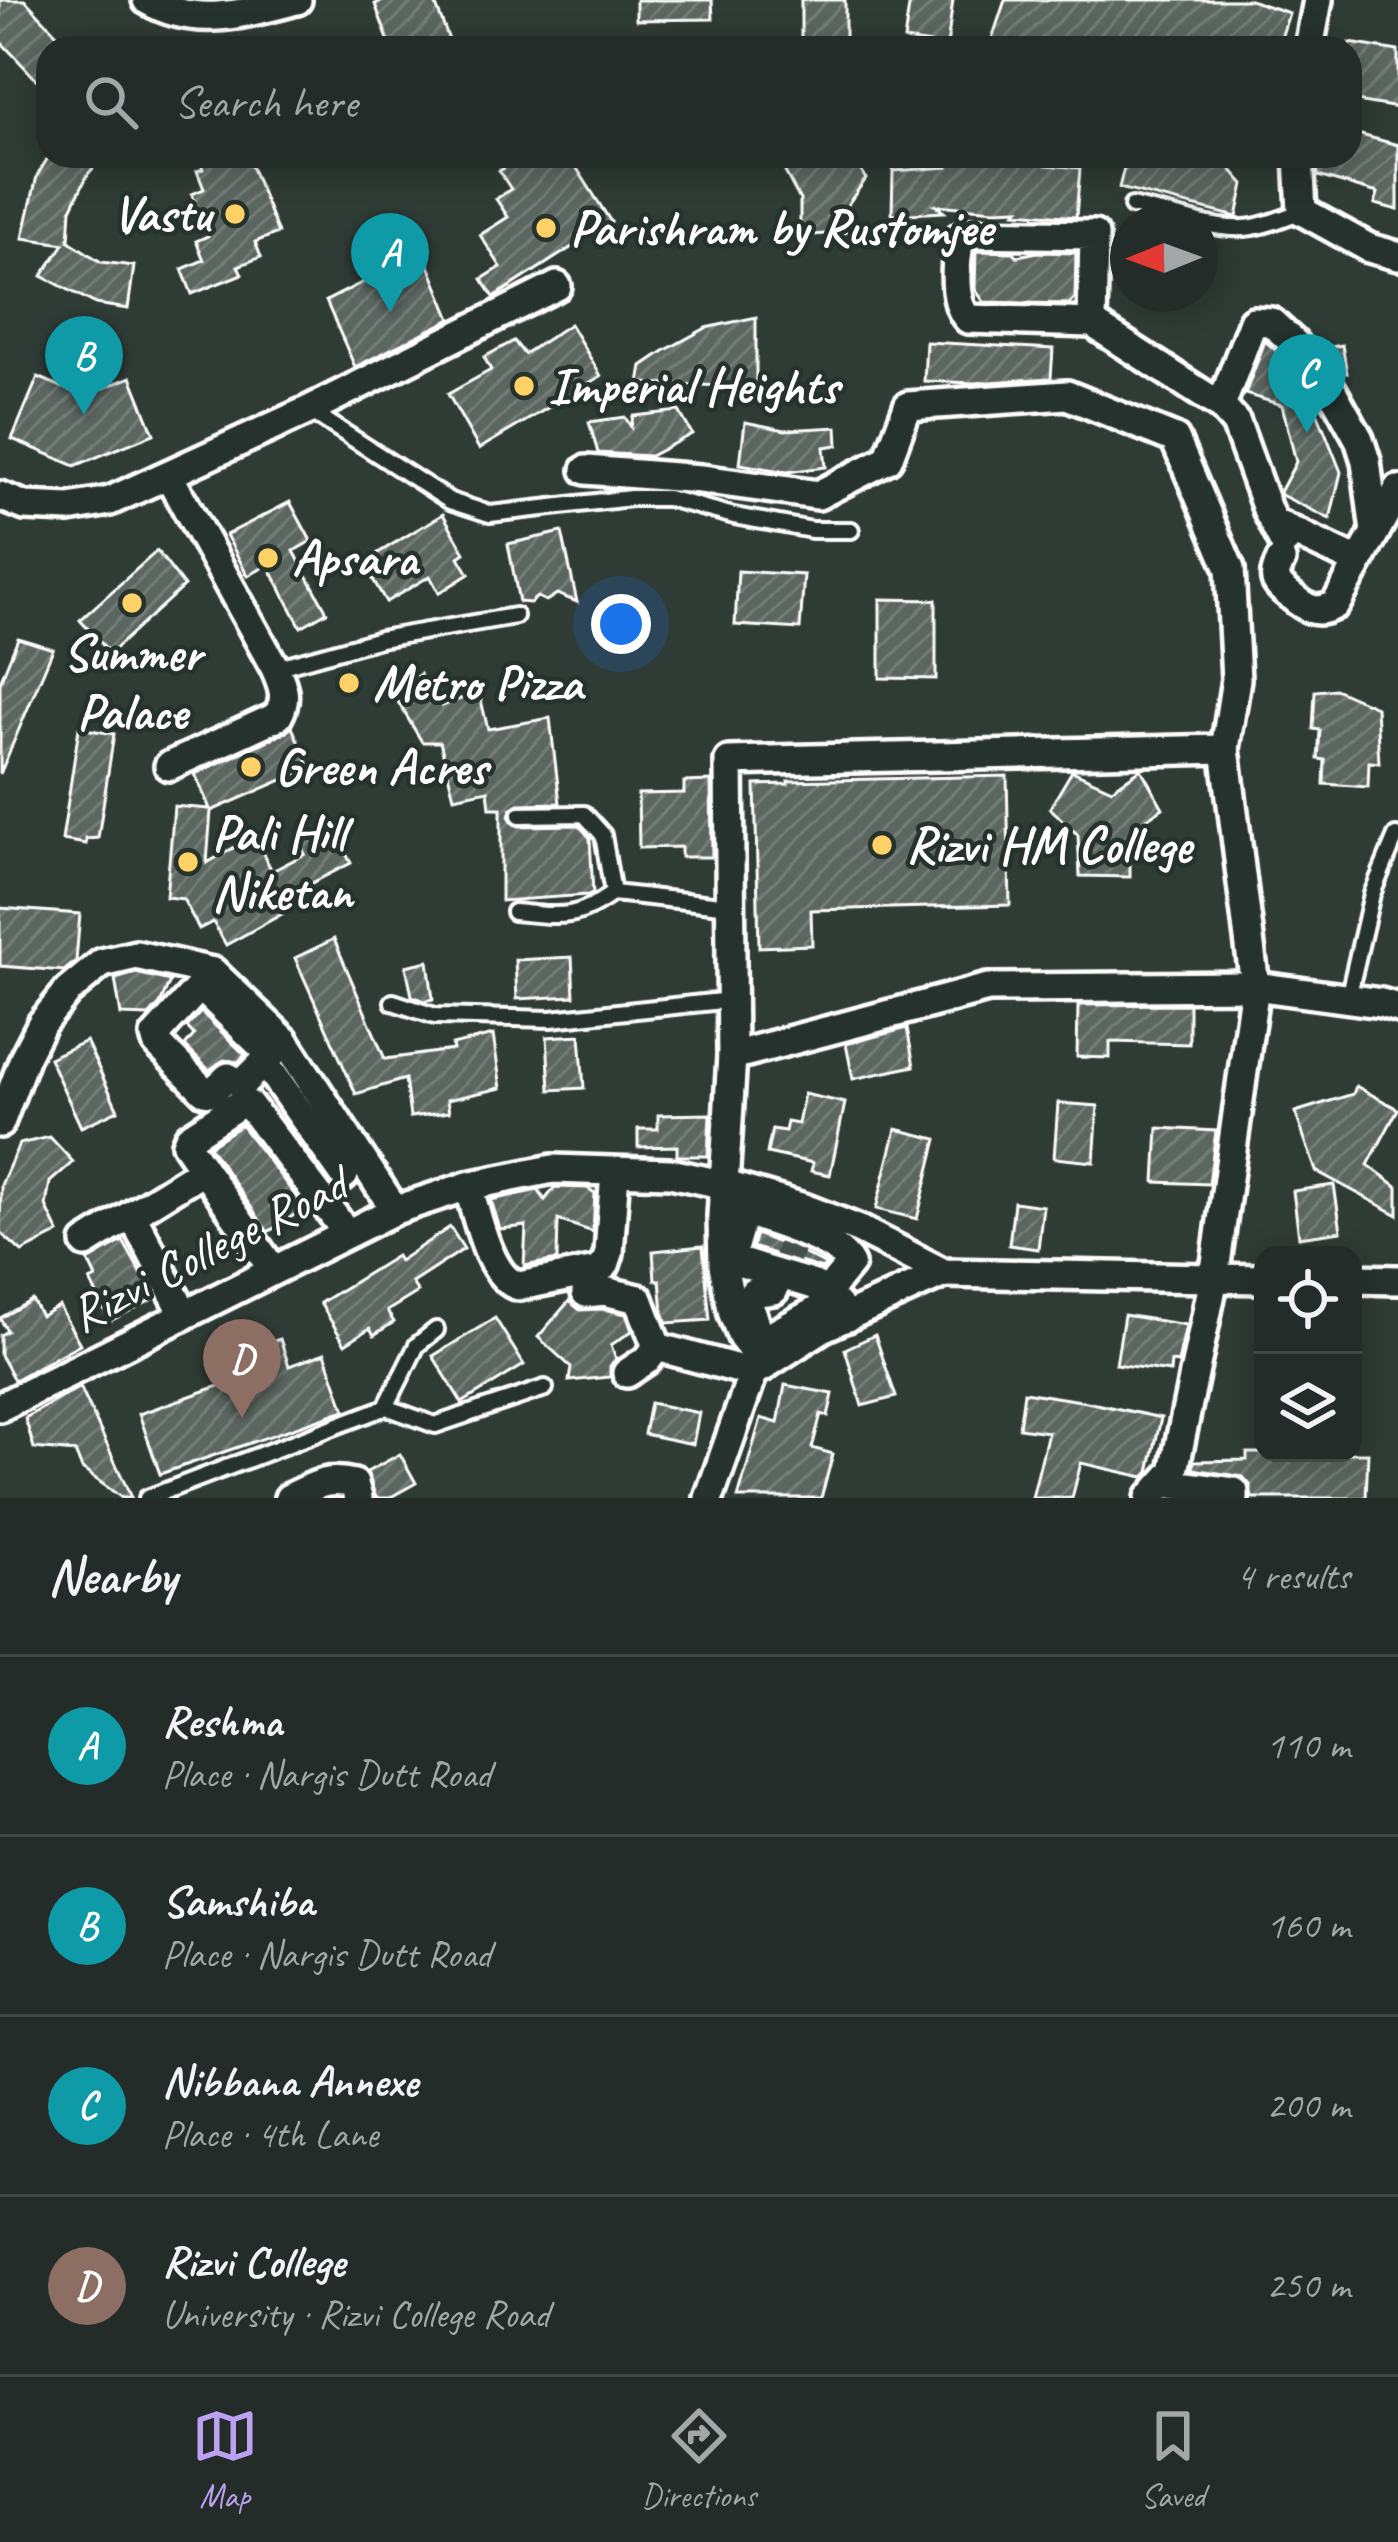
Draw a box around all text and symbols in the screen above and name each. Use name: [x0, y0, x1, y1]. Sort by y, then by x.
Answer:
search box: [36, 36, 1362, 168]
icon: search: [78, 69, 144, 135]
text: Search here: [174, 74, 357, 131]
place label: Vastu: [112, 182, 215, 246]
place label: Parishram by Rustomjee: [570, 196, 997, 260]
marker: Vastu: [222, 201, 248, 227]
north arrow: [1110, 204, 1218, 312]
pin: A: [351, 213, 429, 312]
marker: Parishram by Rustomjee: [533, 215, 559, 241]
pin: B: [45, 316, 123, 415]
pin: C: [1268, 334, 1346, 433]
place label: Imperial Heights: [548, 354, 844, 418]
marker: Imperial Heights: [511, 373, 537, 399]
place label: Apsara: [292, 526, 421, 590]
marker: Apsara: [255, 545, 281, 571]
marker: Summer Palace: [119, 590, 145, 616]
your location: [591, 594, 651, 654]
place label: Summer Palace: [63, 621, 207, 744]
place label: Metro Pizza: [373, 651, 586, 715]
marker: Metro Pizza: [336, 670, 362, 696]
place label: Green Acres: [275, 735, 492, 799]
marker: Green Acres: [238, 754, 264, 780]
place label: Pali Hill Niketan: [212, 801, 355, 924]
place label: Rizvi HM College: [906, 813, 1195, 877]
marker: Rizvi HM College: [869, 832, 895, 858]
marker: Pali Hill Niketan: [175, 849, 201, 875]
street label: Rizvi College Road: [59, 1149, 363, 1346]
map controls: [1254, 1246, 1362, 1462]
button: locate: [1254, 1246, 1362, 1354]
pin: D: [203, 1319, 281, 1418]
button: layers: [1254, 1354, 1362, 1462]
text: Nearby: [48, 1544, 176, 1608]
text: 4 results: [1236, 1552, 1350, 1601]
text: Reshma: [162, 1693, 282, 1750]
text: A: [77, 1721, 97, 1770]
text: 110 m: [1266, 1721, 1350, 1770]
text: Place · Nargis Dutt Road: [162, 1750, 491, 1799]
text: Samshiba: [162, 1873, 314, 1930]
text: B: [77, 1901, 97, 1950]
text: 160 m: [1266, 1901, 1350, 1950]
text: Place · Nargis Dutt Road: [162, 1930, 491, 1979]
text: Nibbana Annexe: [162, 2053, 418, 2110]
text: C: [78, 2081, 96, 2130]
text: 200 m: [1266, 2081, 1350, 2130]
text: Place · 4th Lane: [162, 2110, 378, 2159]
text: Rizvi College: [162, 2233, 345, 2290]
text: D: [76, 2261, 98, 2310]
text: 250 m: [1266, 2261, 1350, 2310]
text: University · Rizvi College Road: [162, 2290, 549, 2339]
tab: Map: [192, 2403, 258, 2517]
tab: Directions: [642, 2403, 756, 2517]
tab: Saved: [1140, 2403, 1206, 2517]

